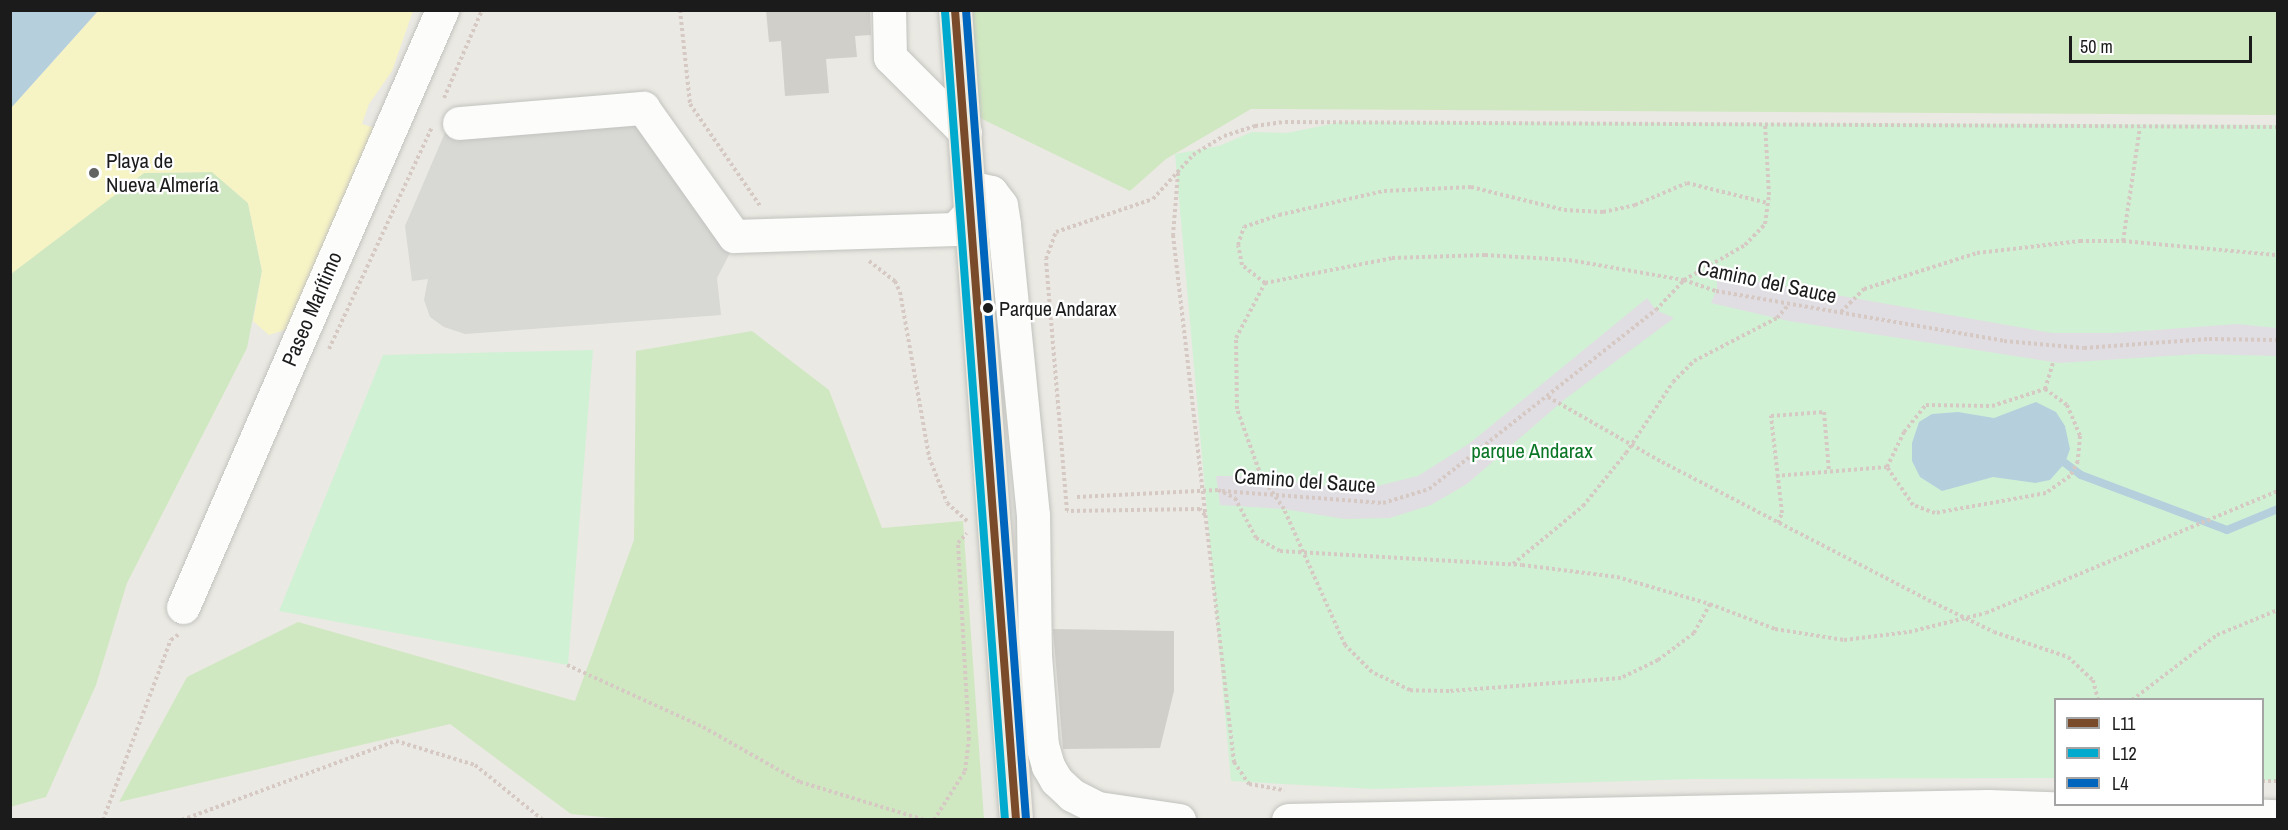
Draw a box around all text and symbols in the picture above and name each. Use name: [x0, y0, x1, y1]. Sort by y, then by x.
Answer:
scale bar: [2072, 24, 2255, 62]
text: 50 m: [2080, 34, 2113, 59]
place label: Playa de Nueva Almería: [106, 148, 220, 198]
marker: Playa de Nueva Almería: [87, 166, 101, 180]
street label: Paseo Marítimo: [277, 248, 347, 370]
street label: Camino del Sauce: [1695, 255, 1839, 309]
place label: Parque Andarax: [999, 296, 1118, 320]
marker: Parque Andarax: [982, 302, 994, 314]
park label: parque Andarax: [1471, 438, 1593, 464]
street label: Camino del Sauce: [1233, 463, 1377, 499]
legend: [2054, 698, 2264, 806]
text: L11: [2112, 711, 2136, 736]
text: L12: [2112, 741, 2137, 766]
text: L4: [2112, 771, 2128, 796]

